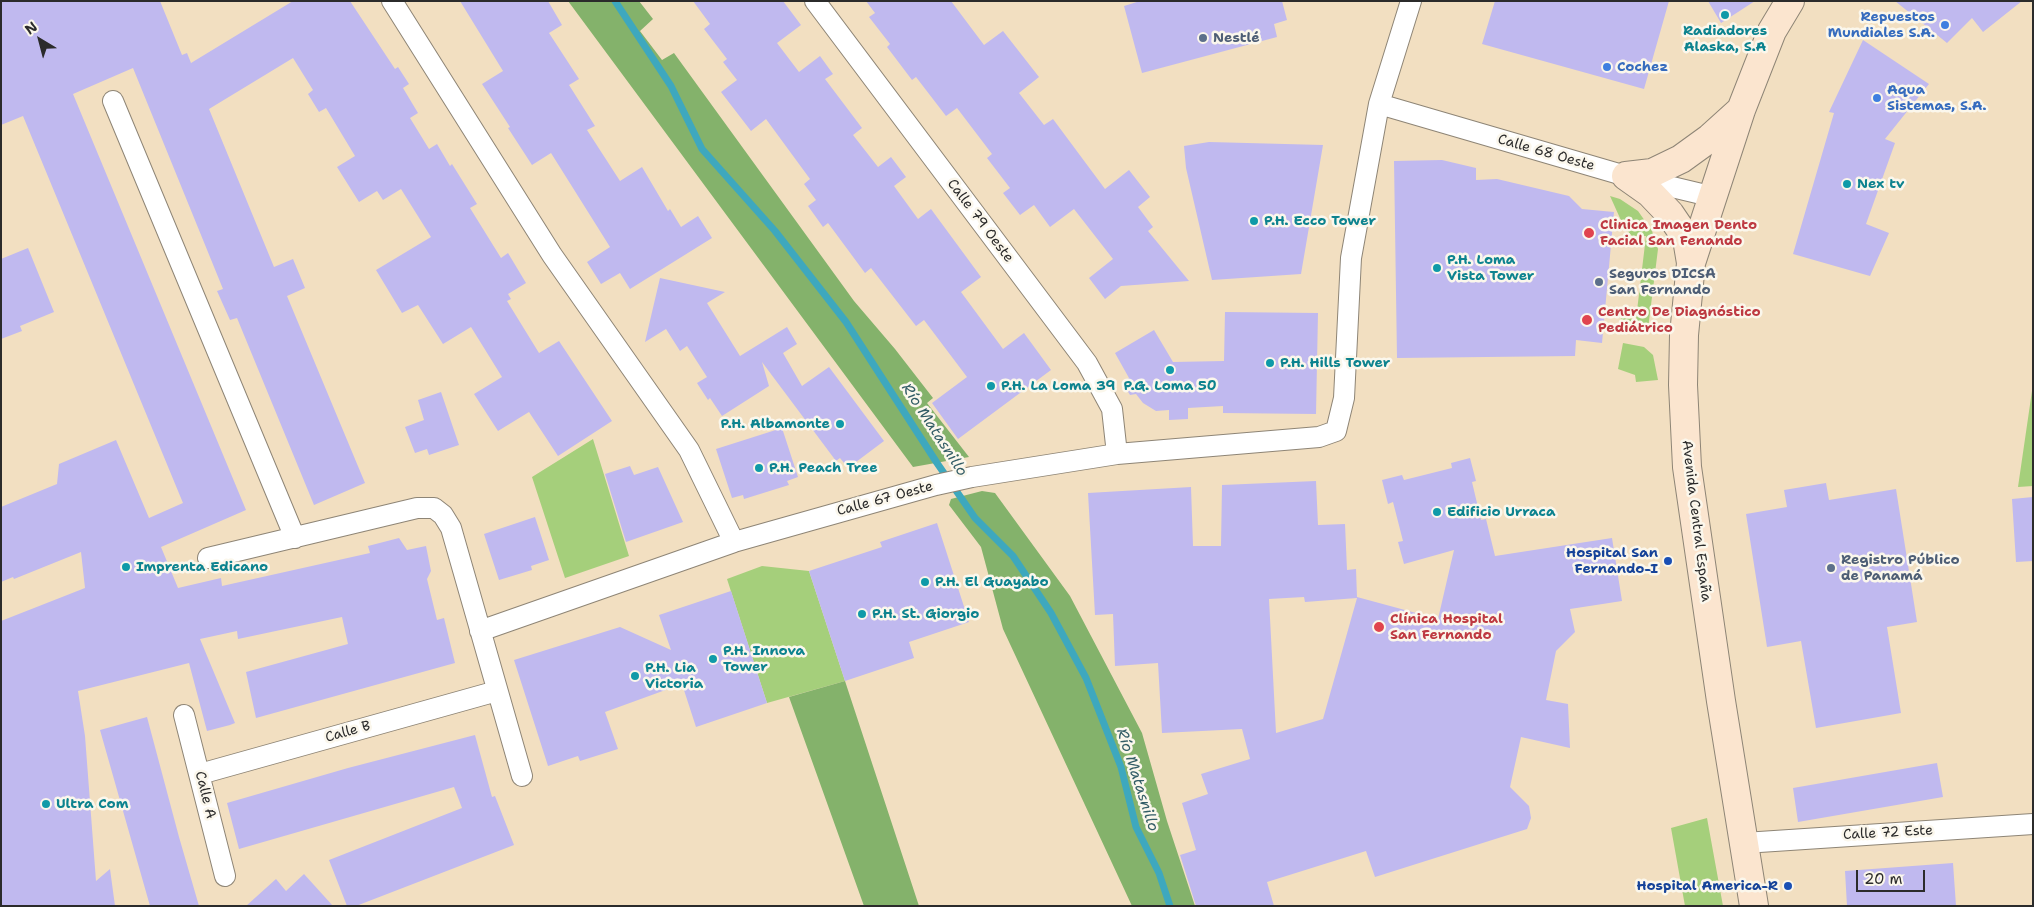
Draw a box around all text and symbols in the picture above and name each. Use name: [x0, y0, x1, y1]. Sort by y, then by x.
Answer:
marker: Radiadores Alaska, S.A: [1719, 9, 1731, 21]
place label: Repuestos Mundiales S.A.: [1828, 9, 1935, 41]
north arrow: [15, 15, 65, 65]
text: N: [21, 17, 41, 39]
marker: Repuestos Mundiales S.A.: [1939, 19, 1951, 31]
place label: Radiadores Alaska, S.A: [1683, 23, 1767, 56]
place label: Nestlé: [1213, 30, 1260, 46]
marker: Nestlé: [1197, 32, 1209, 44]
place label: Cochez: [1617, 59, 1668, 75]
marker: Cochez: [1601, 61, 1613, 73]
place label: Aqua Sistemas, S.A.: [1887, 82, 1987, 114]
marker: Aqua Sistemas, S.A.: [1871, 92, 1883, 104]
street label: Calle 68 Oeste: [1496, 131, 1596, 175]
street label: Calle 79 Oeste: [943, 176, 1017, 266]
place label: Nex tv: [1857, 176, 1904, 192]
marker: Nex tv: [1841, 178, 1853, 190]
place label: P.H. Ecco Tower: [1264, 213, 1376, 229]
marker: P.H. Ecco Tower: [1248, 215, 1260, 227]
place label: Clinica Imagen Dento Facial San Fenando: [1600, 217, 1757, 250]
marker: Clinica Imagen Dento Facial San Fenando: [1582, 226, 1596, 240]
place label: P.H. Loma Vista Tower: [1447, 252, 1534, 284]
marker: P.H. Loma Vista Tower: [1431, 262, 1443, 274]
place label: Seguros DICSA San Fernando: [1609, 266, 1716, 298]
marker: Seguros DICSA San Fernando: [1593, 276, 1605, 288]
place label: Centro De Diagnóstico Pediátrico: [1598, 304, 1761, 336]
marker: Centro De Diagnóstico Pediátrico: [1580, 313, 1594, 327]
place label: P.H. Hills Tower: [1280, 355, 1390, 371]
marker: P.H. Hills Tower: [1264, 357, 1276, 369]
marker: P.G. Loma 50: [1164, 364, 1176, 376]
place label: P.H. La Loma 39: [1001, 378, 1115, 394]
place label: P.G. Loma 50: [1123, 378, 1217, 394]
water label: Río Matasnillo: [897, 380, 971, 480]
marker: P.H. La Loma 39: [985, 380, 997, 392]
place label: P.H. Albamonte: [721, 416, 830, 432]
marker: P.H. Albamonte: [834, 418, 846, 430]
street label: Avenida Central España: [1678, 439, 1714, 603]
place label: P.H. Peach Tree: [769, 460, 878, 476]
marker: P.H. Peach Tree: [753, 462, 765, 474]
street label: Calle 67 Oeste: [835, 478, 935, 520]
place label: Edificio Urraca: [1447, 504, 1556, 520]
marker: Edificio Urraca: [1431, 506, 1443, 518]
place label: Hospital San Fernando-I: [1566, 545, 1658, 578]
place label: Registro Público de Panamá: [1841, 552, 1960, 584]
marker: Hospital San Fernando-I: [1662, 555, 1674, 567]
place label: Imprenta Edicano: [136, 559, 268, 575]
marker: Imprenta Edicano: [120, 561, 132, 573]
marker: Registro Público de Panamá: [1825, 562, 1837, 574]
place label: P.H. El Guayabo: [935, 574, 1049, 590]
marker: P.H. El Guayabo: [919, 576, 931, 588]
place label: P.H. St. Giorgio: [872, 606, 979, 622]
marker: P.H. St. Giorgio: [856, 608, 868, 620]
place label: Clínica Hospital San Fernando: [1390, 611, 1503, 644]
marker: Clínica Hospital San Fernando: [1372, 620, 1386, 634]
place label: P.H. Innova Tower: [723, 643, 805, 676]
marker: P.H. Innova Tower: [707, 653, 719, 665]
place label: P.H. Lia Victoria: [645, 660, 703, 692]
marker: P.H. Lia Victoria: [629, 670, 641, 682]
street label: Calle B: [323, 718, 373, 746]
water label: Río Matasnillo: [1112, 726, 1162, 834]
street label: Calle A: [191, 770, 219, 820]
place label: Ultra Com: [56, 796, 128, 812]
marker: Ultra Com: [40, 798, 52, 810]
street label: Calle 72 Este: [1843, 822, 1933, 844]
scale bar: [1859, 860, 1928, 892]
text: 20 m: [1864, 869, 1903, 889]
place label: Hospital America-R: [1636, 878, 1778, 894]
marker: Hospital America-R: [1782, 880, 1794, 892]

